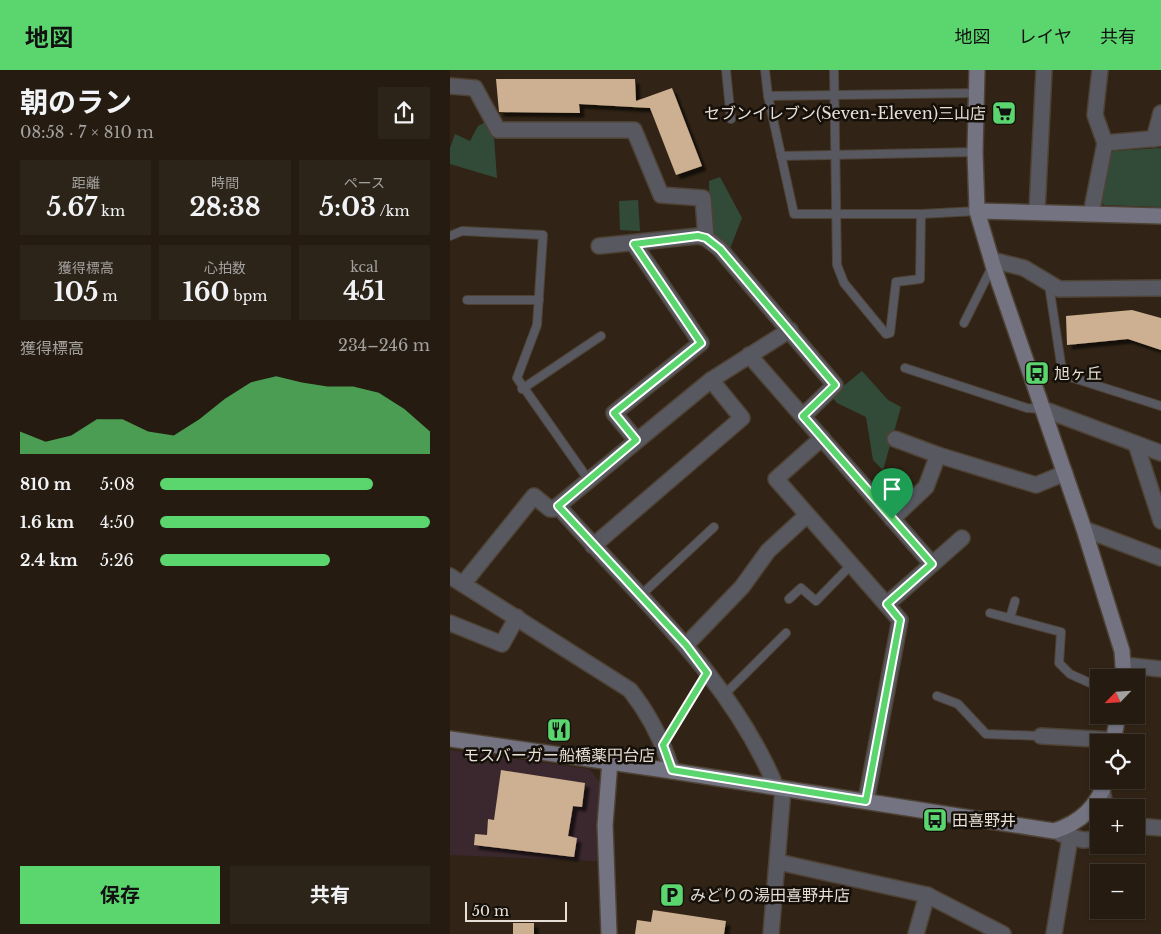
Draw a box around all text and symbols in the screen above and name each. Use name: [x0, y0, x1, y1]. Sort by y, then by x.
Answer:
text: 地図: [25, 23, 73, 52]
text: 地図: [955, 26, 991, 48]
text: レイヤ: [1019, 26, 1072, 48]
text: 共有: [1100, 26, 1136, 48]
text: 朝のラン: [20, 85, 132, 120]
button: share: [378, 87, 430, 139]
supermarket icon: セブンイレブン(Seven-Eleven)三山店: [991, 100, 1017, 126]
place label: セブンイレブン(Seven-Eleven)三山店: [704, 103, 986, 123]
text: 08:58 · 7 × 810 m: [20, 122, 154, 142]
text: 距離: [72, 174, 100, 192]
text: 時間: [211, 174, 239, 192]
text: ペース: [344, 174, 385, 192]
text: 5.67: [46, 192, 97, 223]
text: 28:38: [189, 192, 261, 223]
text: 5:03: [319, 192, 376, 223]
text: km: [97, 202, 125, 220]
text: /km: [376, 202, 409, 220]
text: kcal: [350, 258, 378, 276]
text: 獲得標高: [58, 259, 114, 277]
text: 心拍数: [204, 259, 246, 277]
text: 451: [343, 276, 386, 307]
text: 105: [54, 277, 98, 308]
text: 160: [183, 277, 229, 308]
text: m: [98, 287, 118, 305]
text: bpm: [229, 287, 267, 305]
text: 234–246 m: [338, 335, 430, 355]
text: 獲得標高: [20, 338, 84, 358]
bus stop icon: 旭ヶ丘: [1024, 360, 1050, 386]
place label: 旭ヶ丘: [1054, 363, 1102, 383]
pin: [871, 468, 913, 519]
text: 810 m: [20, 474, 71, 494]
text: 5:08: [100, 474, 135, 494]
icon: arrive: [878, 475, 906, 503]
text: 1.6 km: [20, 512, 74, 532]
text: 4:50: [100, 512, 134, 532]
text: 2.4 km: [20, 550, 78, 570]
text: 5:26: [100, 550, 134, 570]
north arrow: [1090, 669, 1145, 724]
map controls: [1090, 669, 1145, 919]
restaurant icon: モスバーガー船橋薬円台店: [546, 717, 572, 743]
button: locate: [1090, 734, 1145, 789]
place label: モスバーガー船橋薬円台店: [463, 745, 655, 765]
button: +: [1090, 799, 1145, 854]
bus stop icon: 田喜野井: [922, 807, 948, 833]
place label: 田喜野井: [952, 810, 1016, 830]
button: −: [1090, 864, 1145, 919]
button: 保存: [20, 866, 220, 924]
button: 共有: [230, 866, 430, 924]
parking icon: みどりの湯田喜野井店: [659, 882, 685, 908]
place label: みどりの湯田喜野井店: [690, 885, 850, 905]
scale bar: [465, 899, 568, 922]
text: 50 m: [472, 902, 509, 920]

